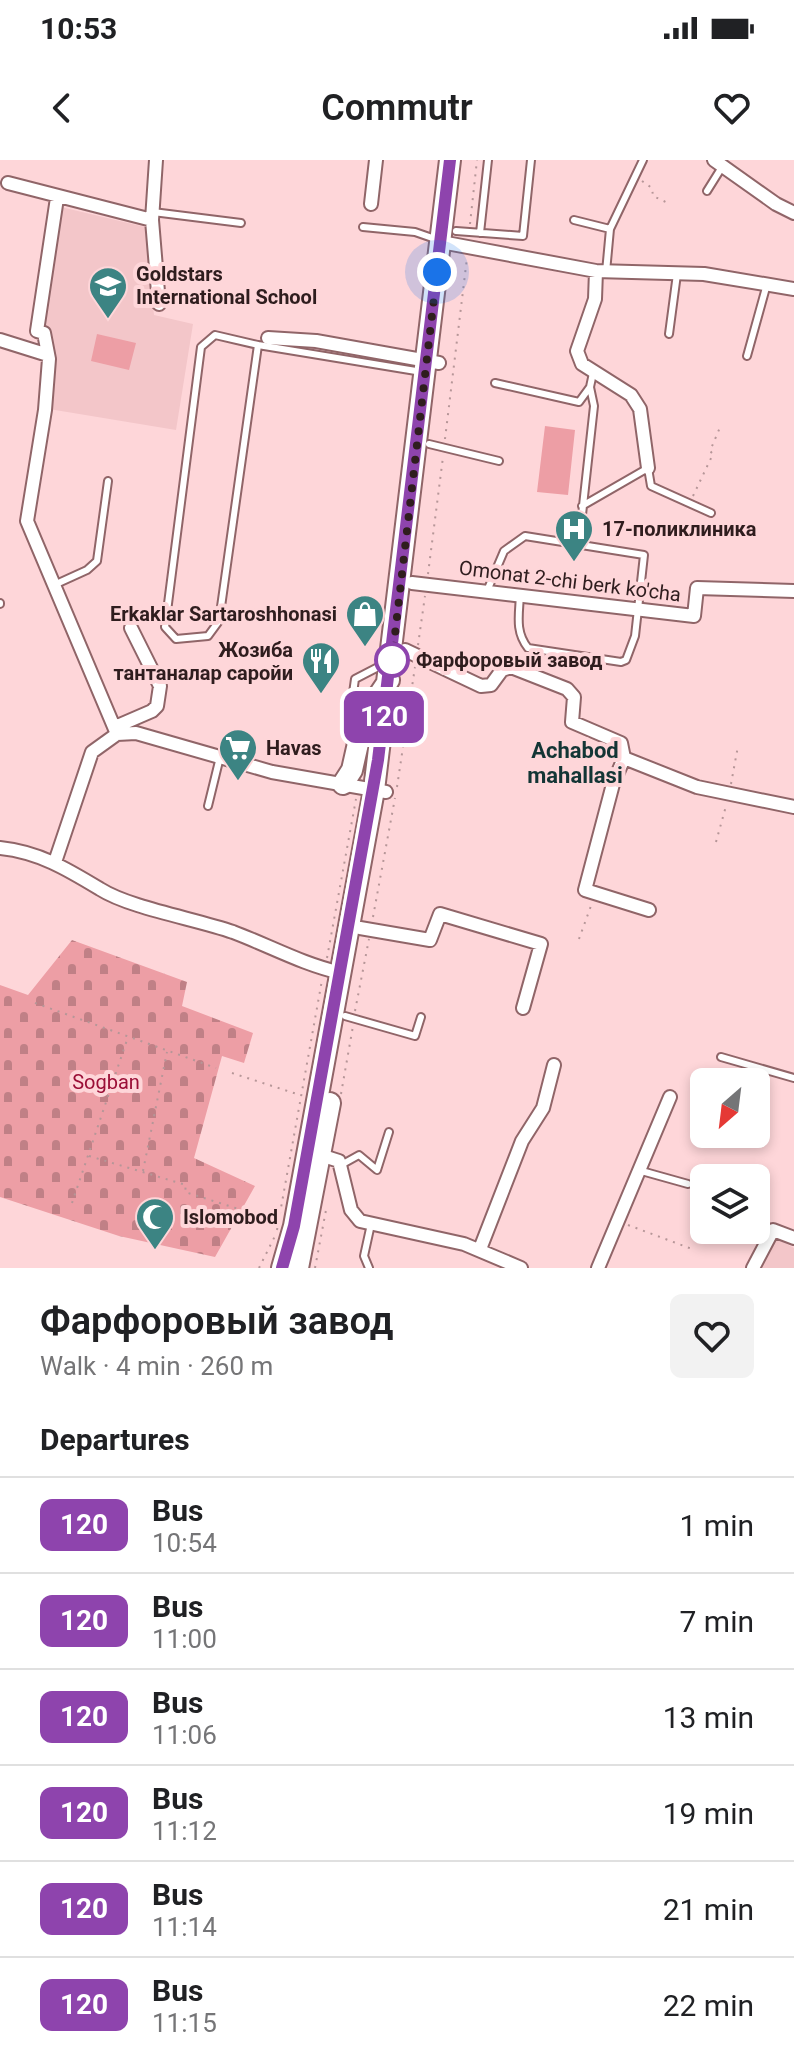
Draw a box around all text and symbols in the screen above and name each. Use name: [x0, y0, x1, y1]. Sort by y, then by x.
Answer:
text: 10:53: [40, 11, 117, 46]
icon: back: [40, 86, 84, 130]
icon: heart: [710, 86, 754, 130]
text: Commutr: [321, 87, 473, 129]
your location: [417, 252, 457, 292]
place label: Goldstars International School: [136, 262, 317, 309]
school or university icon: Goldstars International School: [87, 265, 129, 320]
hospital icon: 17-поликлиника: [553, 508, 595, 563]
place label: 17-поликлиника: [602, 517, 757, 541]
street label: Omonat 2-chi berk ko'cha: [458, 555, 682, 607]
shop icon: Erkaklar Sartaroshhonasi: [344, 593, 386, 648]
place label: Erkaklar Sartaroshhonasi: [110, 602, 337, 626]
place label: Жозиба тантаналар саройи: [114, 638, 293, 685]
restaurant icon: Жозиба тантаналар саройи: [300, 640, 342, 695]
marker: Фарфоровый завод: [375, 643, 409, 677]
place label: Фарфоровый завод: [416, 648, 603, 672]
line badge: 120: [338, 691, 430, 743]
text: 120: [360, 700, 408, 733]
supermarket icon: Havas: [217, 727, 259, 782]
place label: Havas: [266, 736, 322, 760]
district label: Achabod mahallasi: [527, 738, 623, 788]
north arrow: [690, 1068, 770, 1148]
map controls: [690, 1068, 770, 1244]
park label: Sogban: [72, 1070, 140, 1094]
button: layers: [690, 1164, 770, 1244]
mosque icon: Islomobod: [134, 1196, 176, 1251]
place label: Islomobod: [183, 1205, 278, 1229]
button: heart: [670, 1294, 754, 1378]
text: Фарфоровый завод: [40, 1299, 394, 1343]
text: Walk · 4 min · 260 m: [40, 1351, 273, 1381]
text: Departures: [40, 1422, 190, 1457]
text: Bus: [152, 1493, 203, 1528]
text: 120: [60, 1508, 108, 1541]
text: 1 min: [680, 1508, 754, 1543]
text: 10:54: [152, 1528, 217, 1558]
text: Bus: [152, 1589, 203, 1624]
text: 120: [60, 1604, 108, 1637]
text: 7 min: [680, 1604, 754, 1639]
text: 11:00: [152, 1624, 217, 1654]
text: Bus: [152, 1685, 203, 1720]
text: 120: [60, 1700, 108, 1733]
text: 13 min: [663, 1700, 754, 1735]
text: 11:06: [152, 1720, 217, 1750]
text: Bus: [152, 1781, 203, 1816]
text: 120: [60, 1796, 108, 1829]
text: 19 min: [663, 1796, 754, 1831]
text: 11:12: [152, 1816, 217, 1846]
text: Bus: [152, 1877, 203, 1912]
text: 120: [60, 1892, 108, 1925]
text: 21 min: [663, 1892, 754, 1927]
text: 11:14: [152, 1912, 217, 1942]
text: Bus: [152, 1973, 203, 2008]
text: 120: [60, 1988, 108, 2021]
text: 22 min: [663, 1988, 754, 2023]
text: 11:15: [152, 2008, 217, 2038]

